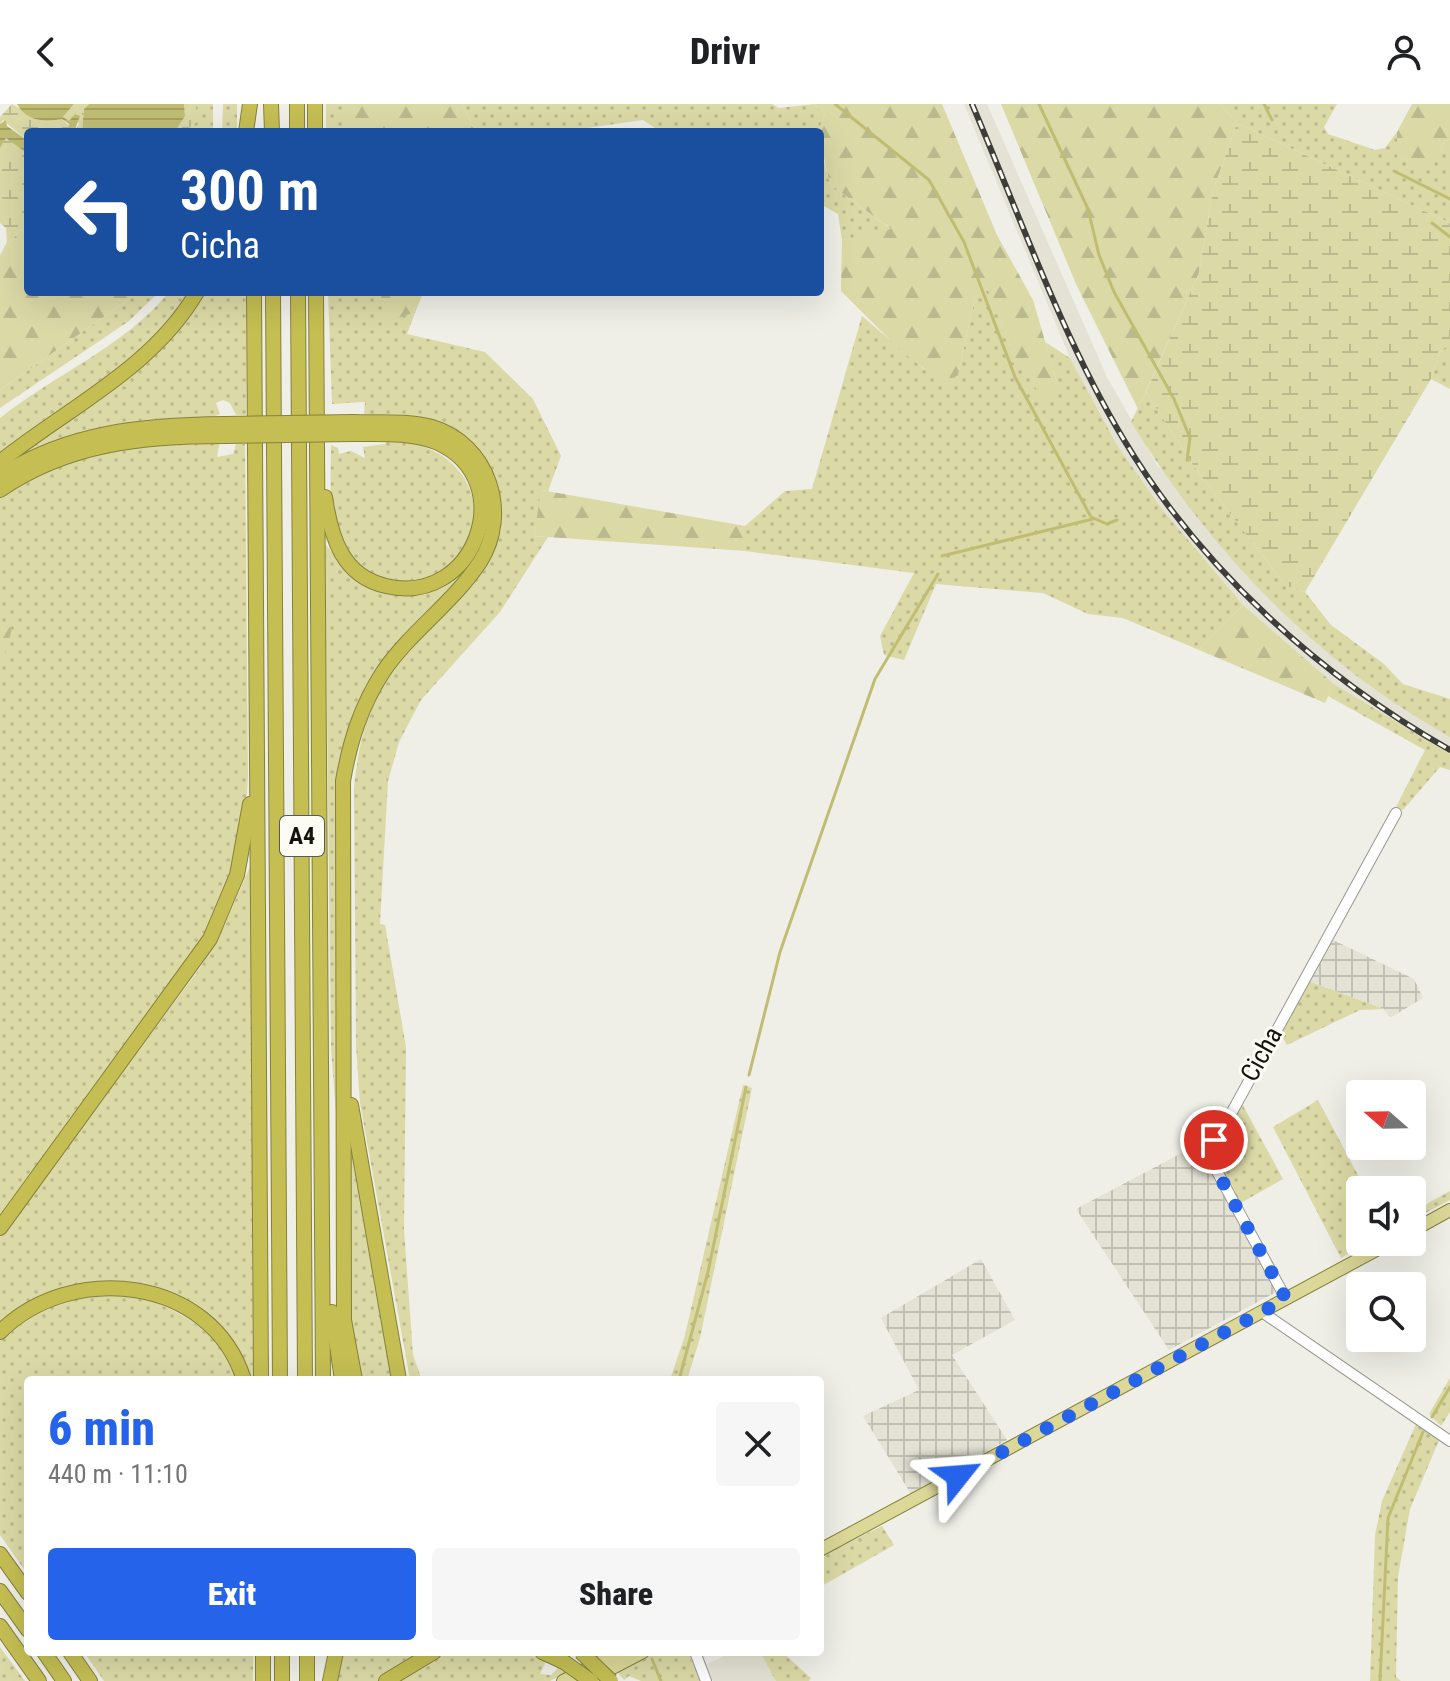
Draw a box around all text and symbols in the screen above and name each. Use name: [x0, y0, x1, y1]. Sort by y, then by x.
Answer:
icon: back: [24, 30, 68, 74]
icon: person: [1382, 30, 1426, 74]
text: Drivr: [690, 31, 760, 73]
text: 300 m: [180, 158, 319, 224]
icon: left: [48, 160, 152, 264]
text: Cicha: [180, 225, 260, 267]
road number: A4: [280, 816, 324, 856]
street label: Cicha: [1234, 1021, 1288, 1087]
north arrow: [1346, 1080, 1426, 1160]
map controls: [1346, 1080, 1426, 1352]
pin: [1180, 1106, 1248, 1174]
icon: arrive: [1192, 1118, 1236, 1162]
button: sound: [1346, 1176, 1426, 1256]
button: search: [1346, 1272, 1426, 1352]
text: 6 min: [48, 1400, 155, 1457]
button: close: [716, 1402, 800, 1486]
position arrow: [916, 1434, 1000, 1518]
text: 440 m · 11:10: [48, 1459, 188, 1489]
button: Exit: [48, 1548, 416, 1640]
button: Share: [432, 1548, 800, 1640]

